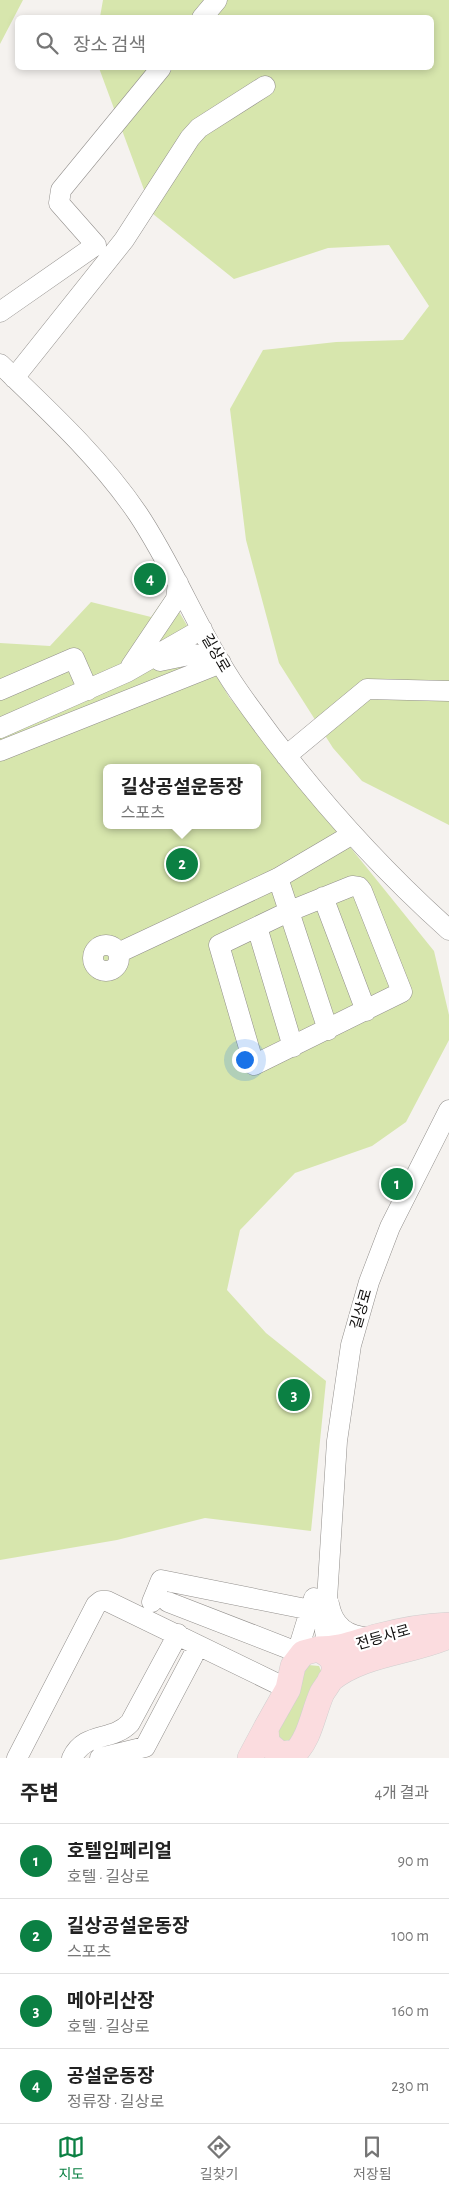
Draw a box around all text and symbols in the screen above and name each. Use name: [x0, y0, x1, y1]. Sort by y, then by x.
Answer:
search box: [15, 15, 434, 70]
icon: search: [33, 29, 61, 57]
text: 장소 검색: [73, 36, 146, 55]
pin: 4: [134, 560, 166, 598]
street label: 길상로: [199, 631, 233, 675]
popup: [103, 764, 261, 829]
text: 길상공설운동장: [121, 778, 243, 797]
text: 스포츠: [121, 805, 165, 821]
pin: 2: [166, 845, 198, 883]
your location: [232, 1047, 258, 1073]
pin: 1: [381, 1165, 413, 1203]
street label: 길상로: [348, 1287, 374, 1331]
pin: 3: [278, 1376, 310, 1414]
street label: 전등사로: [354, 1622, 412, 1652]
text: 주변: [20, 1783, 59, 1804]
text: 4개 결과: [375, 1785, 429, 1801]
text: 호텔임페리얼: [67, 1842, 172, 1861]
text: 1: [33, 1853, 39, 1869]
text: 90 m: [398, 1853, 429, 1869]
text: 호텔 · 길상로: [67, 1869, 150, 1885]
text: 길상공설운동장: [67, 1917, 189, 1936]
text: 2: [32, 1928, 40, 1944]
text: 100 m: [391, 1928, 429, 1944]
text: 스포츠: [67, 1944, 111, 1960]
text: 메아리산장: [67, 1992, 154, 2011]
text: 3: [33, 2003, 39, 2019]
text: 160 m: [392, 2003, 429, 2019]
text: 호텔 · 길상로: [67, 2019, 150, 2035]
text: 공설운동장: [67, 2067, 154, 2086]
text: 4: [32, 2078, 40, 2094]
text: 230 m: [391, 2078, 429, 2094]
text: 정류장 · 길상로: [67, 2094, 164, 2110]
tab: 지도: [57, 2133, 85, 2184]
tab: 길찾기: [200, 2133, 238, 2184]
tab: 저장됨: [353, 2133, 392, 2184]

